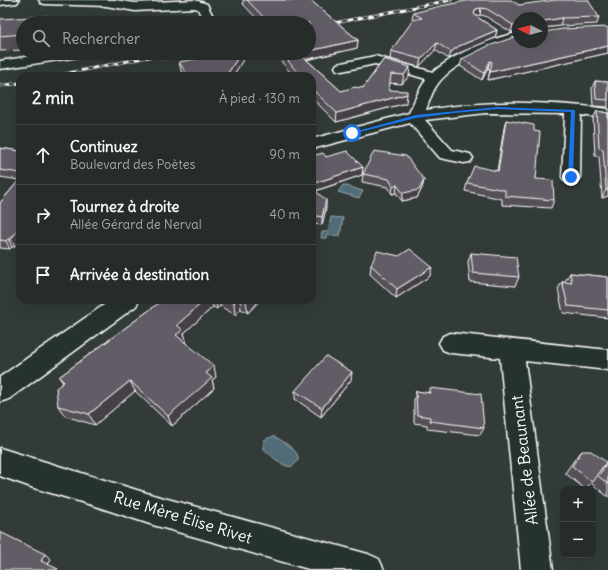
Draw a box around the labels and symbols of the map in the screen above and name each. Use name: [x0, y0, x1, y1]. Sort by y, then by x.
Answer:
north arrow: [512, 12, 548, 48]
route start: [343, 124, 361, 142]
route end: [562, 168, 580, 186]
street label: Allée de Beaunant: [506, 393, 542, 526]
street label: Rue Mère Élise Rivet: [111, 486, 255, 548]

